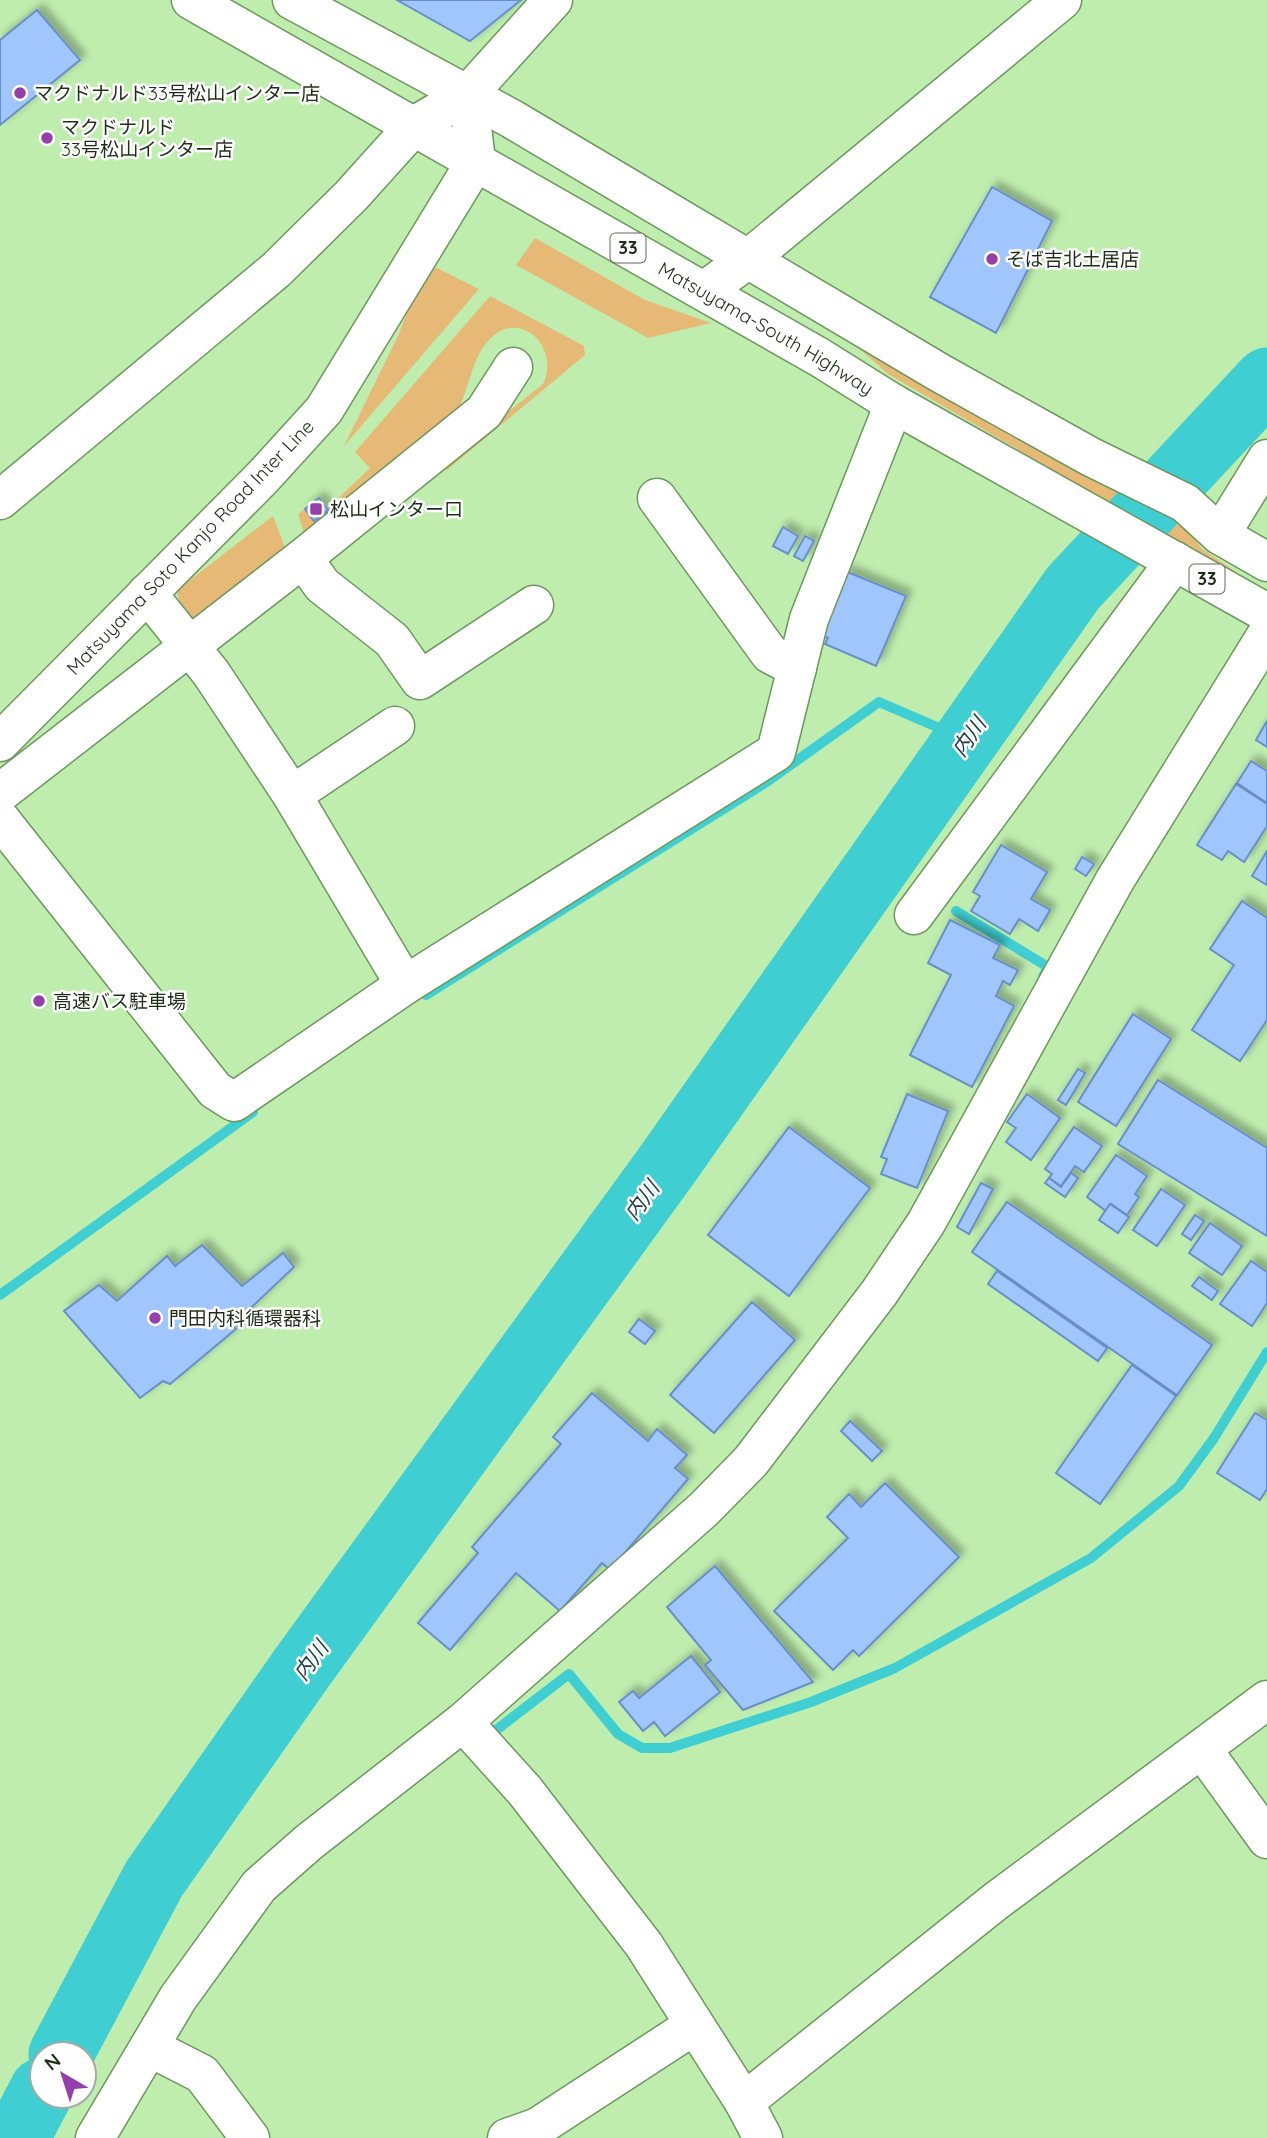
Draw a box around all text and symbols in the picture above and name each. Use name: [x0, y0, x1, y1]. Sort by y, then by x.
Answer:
place label: マクドナルド33号松山インター店: [34, 81, 320, 105]
marker: マクドナルド33号松山インター店: [12, 85, 28, 101]
place label: マクドナルド 33号松山インター店: [61, 115, 233, 161]
marker: マクドナルド 33号松山インター店: [39, 130, 55, 146]
road number: 33: [610, 234, 646, 262]
place label: そば吉北土居店: [1006, 247, 1139, 271]
marker: そば吉北土居店: [984, 251, 1000, 267]
street label: Matsuyama-South Highway: [654, 256, 878, 400]
street label: Matsuyama Soto Kanjo Road Inter Line: [61, 414, 319, 680]
place label: 松山インター口: [330, 497, 463, 521]
marker: 松山インター口: [308, 501, 324, 517]
road number: 33: [1190, 564, 1224, 594]
water label: 内川: [945, 710, 992, 761]
place label: 高速バス駐車場: [53, 989, 186, 1013]
marker: 高速バス駐車場: [31, 993, 47, 1009]
water label: 内川: [618, 1174, 665, 1225]
place label: 門田内科循環器科: [169, 1306, 321, 1330]
marker: 門田内科循環器科: [147, 1310, 163, 1326]
water label: 内川: [287, 1634, 334, 1685]
north arrow: [28, 2040, 98, 2110]
text: N: [39, 2048, 65, 2076]

